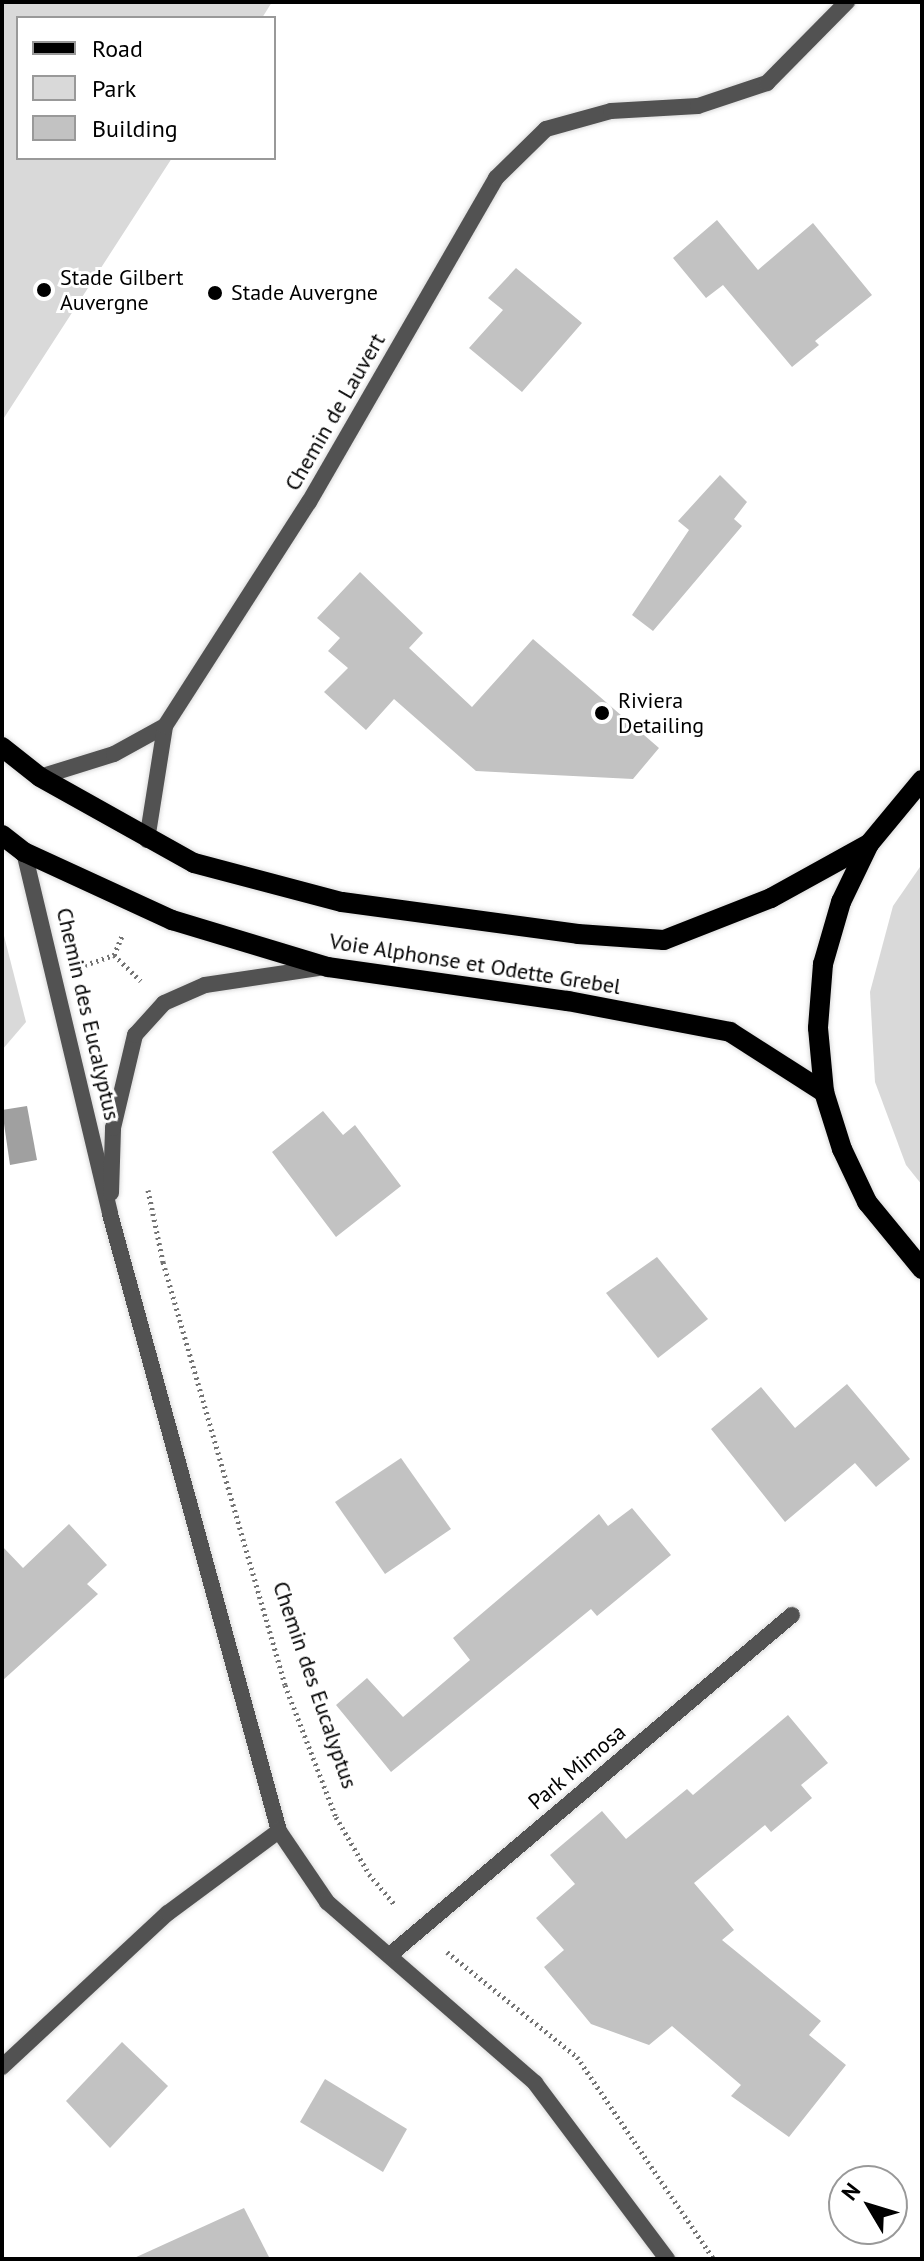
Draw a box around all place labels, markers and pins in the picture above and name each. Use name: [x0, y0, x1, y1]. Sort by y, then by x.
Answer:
place label: Stade Gilbert Auvergne: [60, 264, 183, 316]
place label: Stade Auvergne: [231, 280, 379, 306]
marker: Stade Gilbert Auvergne: [35, 281, 53, 299]
marker: Stade Auvergne: [206, 284, 224, 302]
place label: Riviera Detailing: [618, 687, 704, 738]
marker: Riviera Detailing: [593, 704, 611, 722]

